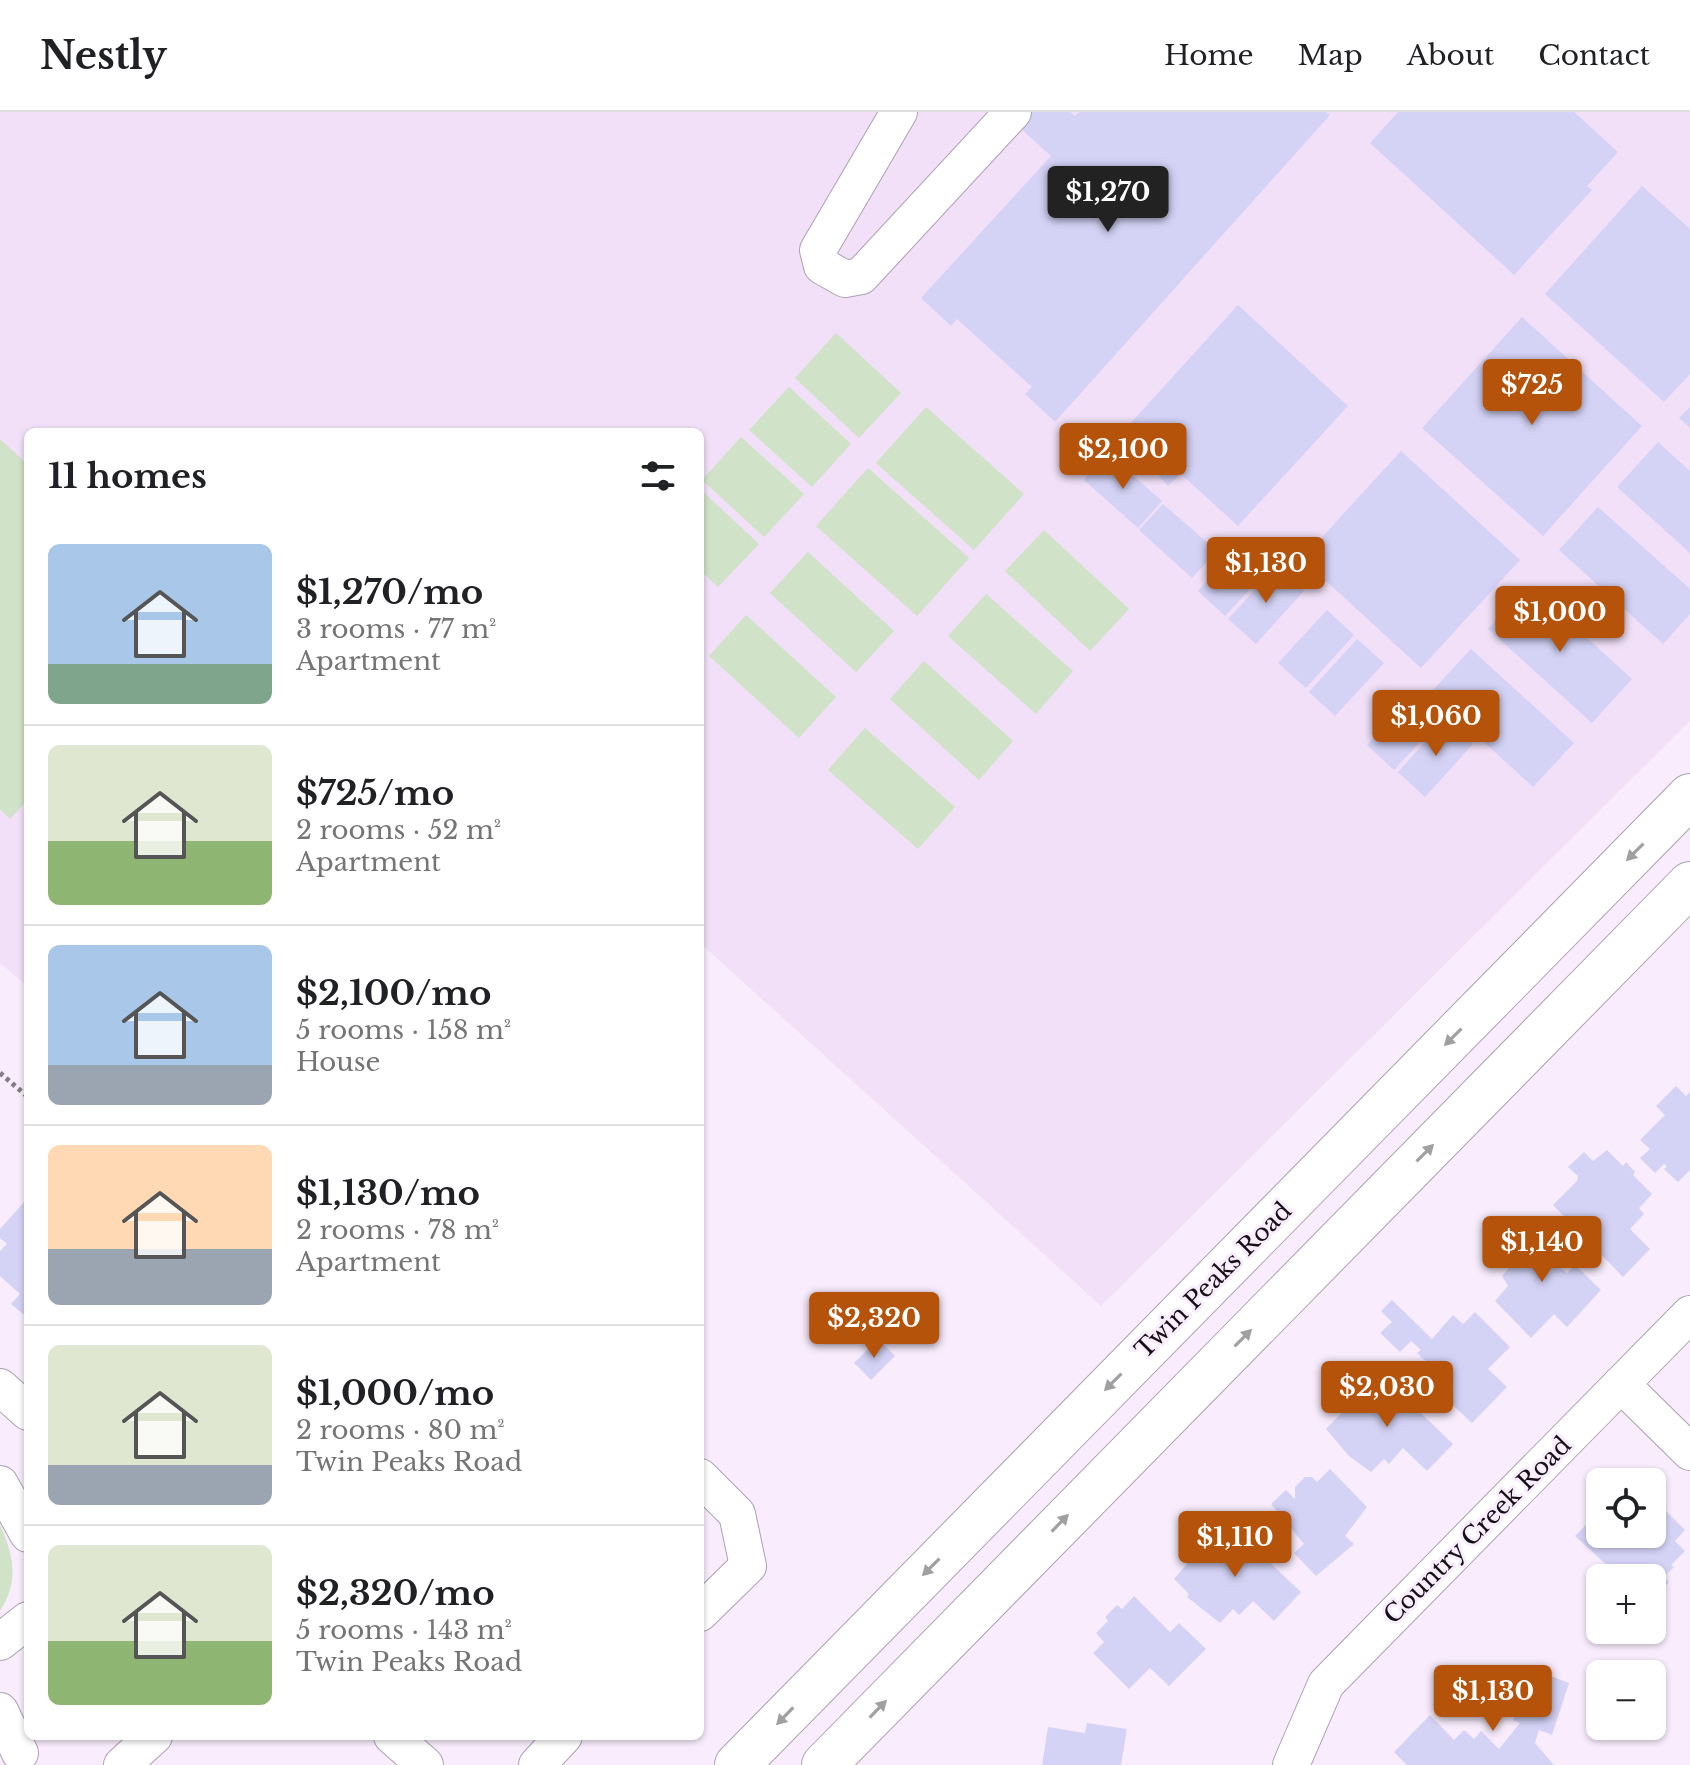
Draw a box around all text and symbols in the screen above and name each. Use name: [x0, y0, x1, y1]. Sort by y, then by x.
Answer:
text: Nestly: [40, 32, 167, 79]
text: Home: [1164, 38, 1254, 73]
text: Map: [1298, 38, 1363, 73]
text: About: [1407, 38, 1494, 73]
text: Contact: [1538, 38, 1650, 73]
pin: $1,270: [1043, 166, 1173, 234]
text: $1,270: [1066, 176, 1150, 208]
pin: $725: [1485, 359, 1579, 427]
text: $725: [1501, 369, 1563, 401]
pin: $2,100: [1058, 423, 1188, 491]
text: $2,100: [1077, 433, 1169, 465]
icon: filters: [636, 454, 680, 498]
text: 11 homes: [48, 455, 207, 497]
pin: $1,130: [1201, 537, 1331, 605]
text: $1,130: [1225, 547, 1307, 579]
text: $1,270/mo: [296, 571, 483, 613]
icon: home: [112, 576, 208, 672]
pin: $1,000: [1495, 586, 1625, 654]
text: $1,000: [1513, 596, 1607, 628]
text: 3 rooms · 77 m²: [296, 613, 497, 645]
text: Apartment: [296, 645, 441, 677]
pin: $1,060: [1371, 690, 1501, 758]
text: $1,060: [1390, 700, 1482, 732]
text: $725/mo: [296, 772, 454, 814]
icon: home: [112, 777, 208, 873]
text: 2 rooms · 52 m²: [296, 814, 501, 846]
one-way arrow: [1626, 842, 1645, 861]
text: Apartment: [296, 846, 441, 878]
text: $2,100/mo: [296, 972, 491, 1014]
icon: home: [112, 977, 208, 1073]
text: 5 rooms · 158 m²: [296, 1014, 511, 1046]
one-way arrow: [1444, 1027, 1463, 1046]
text: House: [296, 1046, 380, 1078]
one-way arrow: [1415, 1144, 1434, 1163]
text: $1,130/mo: [296, 1172, 480, 1214]
icon: home: [112, 1177, 208, 1273]
street label: Twin Peaks Road: [1129, 1196, 1297, 1364]
text: 2 rooms · 78 m²: [296, 1214, 499, 1246]
pin: $1,140: [1477, 1216, 1607, 1284]
text: $1,140: [1500, 1226, 1584, 1258]
text: Apartment: [296, 1246, 441, 1278]
pin: $2,320: [809, 1292, 939, 1360]
text: $2,320: [827, 1302, 921, 1334]
one-way arrow: [1233, 1329, 1252, 1348]
pin: $2,030: [1322, 1361, 1452, 1429]
text: $2,030: [1339, 1371, 1435, 1403]
text: $1,000/mo: [296, 1372, 494, 1414]
one-way arrow: [1104, 1372, 1123, 1391]
icon: home: [112, 1377, 208, 1473]
text: 2 rooms · 80 m²: [296, 1414, 505, 1446]
street label: Country Creek Road: [1377, 1430, 1577, 1630]
text: Twin Peaks Road: [296, 1446, 522, 1478]
map controls: [1586, 1468, 1666, 1740]
button: locate: [1586, 1468, 1666, 1548]
pin: $1,110: [1170, 1511, 1300, 1579]
one-way arrow: [1051, 1514, 1069, 1533]
text: $1,110: [1196, 1521, 1274, 1553]
one-way arrow: [922, 1557, 941, 1576]
button: +: [1586, 1564, 1666, 1644]
text: $2,320/mo: [296, 1572, 495, 1614]
icon: home: [112, 1577, 208, 1673]
text: 5 rooms · 143 m²: [296, 1614, 512, 1646]
text: Twin Peaks Road: [296, 1646, 522, 1678]
button: −: [1586, 1660, 1666, 1740]
pin: $1,130: [1428, 1665, 1558, 1733]
text: $1,130: [1452, 1675, 1534, 1707]
one-way arrow: [869, 1700, 887, 1719]
one-way arrow: [776, 1706, 794, 1725]

